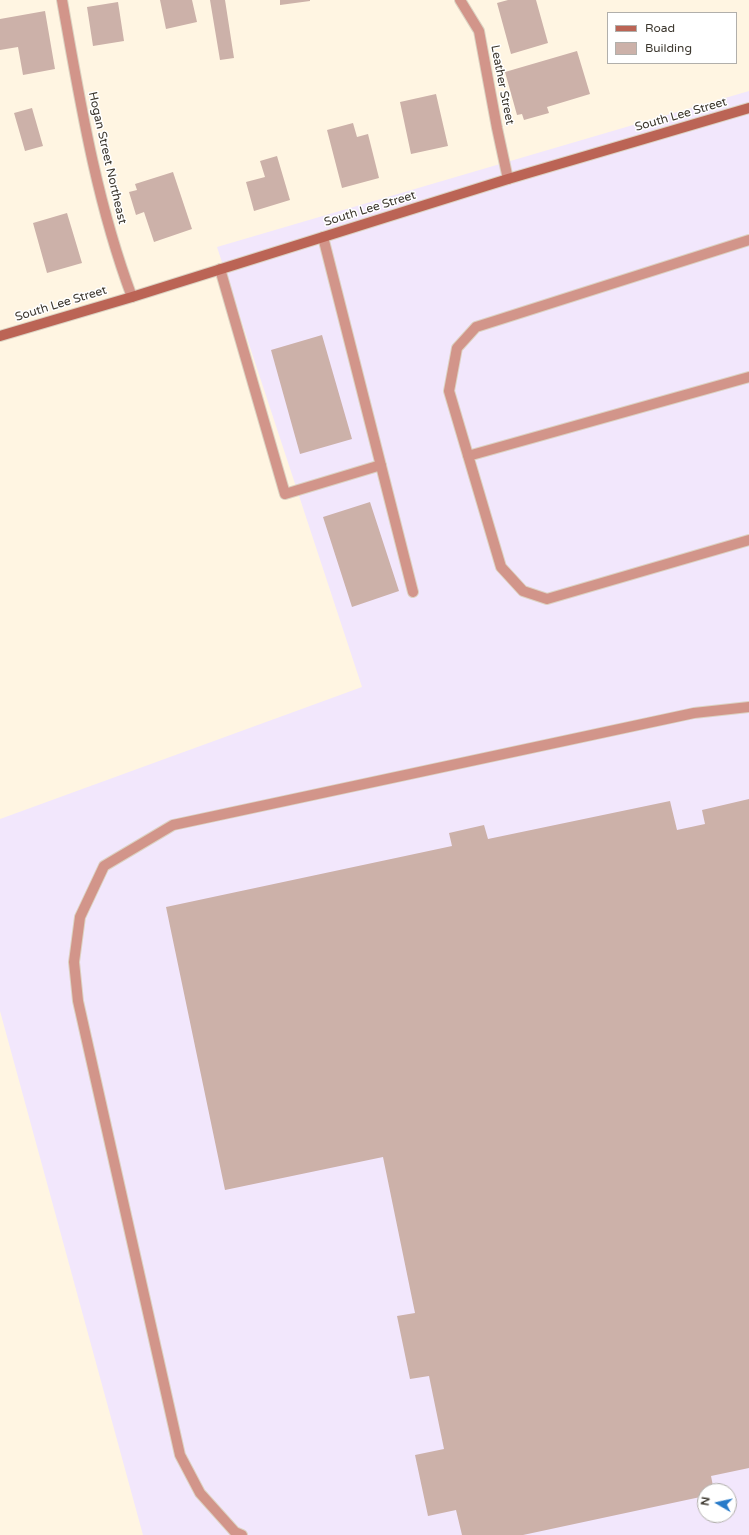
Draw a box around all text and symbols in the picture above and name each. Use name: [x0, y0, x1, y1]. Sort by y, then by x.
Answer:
legend: [607, 12, 737, 64]
text: Road: [645, 21, 675, 35]
text: Building: [645, 41, 692, 55]
street label: Leather Street: [487, 44, 517, 126]
street label: Hogan Street Northeast: [85, 90, 129, 226]
street label: South Lee Street: [633, 95, 729, 135]
street label: South Lee Street: [323, 188, 417, 230]
street label: South Lee Street: [14, 283, 108, 325]
north arrow: [697, 1483, 737, 1523]
text: N: [699, 1496, 713, 1507]

